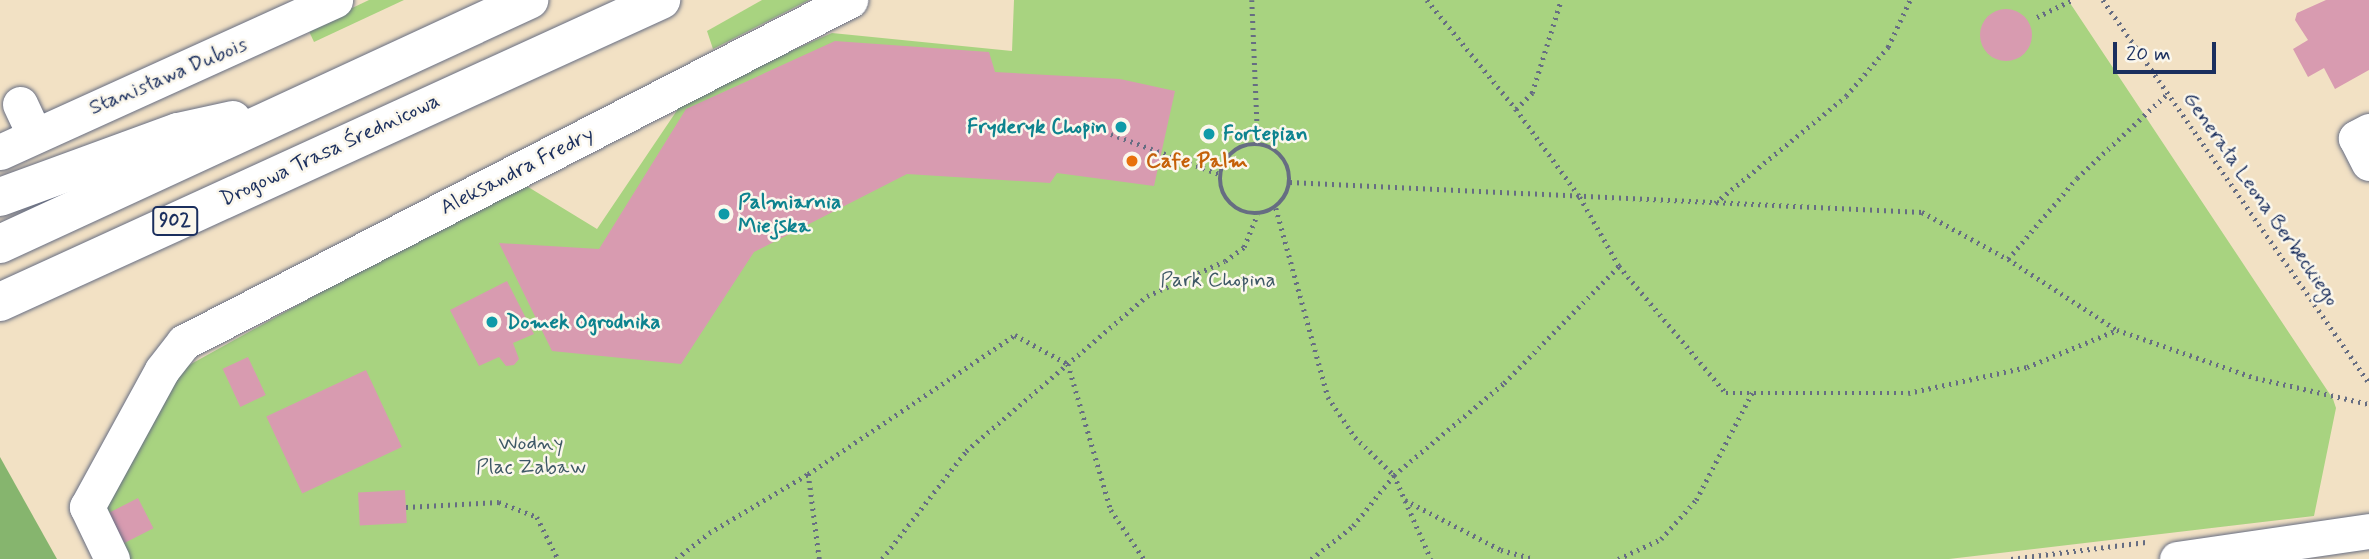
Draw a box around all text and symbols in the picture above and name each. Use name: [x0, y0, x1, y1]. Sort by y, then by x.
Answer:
scale bar: [2117, 28, 2220, 72]
street label: Stanisława Dubois: [86, 32, 250, 120]
text: 20 m: [2126, 40, 2171, 68]
street label: Generała Leona Berbeckiego: [2177, 86, 2345, 312]
street label: Drogowa Trasa Średnicowa: [218, 89, 442, 211]
place label: Fryderyk Chopin: [964, 114, 1107, 140]
marker: Fryderyk Chopin: [1113, 119, 1129, 135]
place label: Fortepian: [1223, 121, 1308, 147]
street label: Aleksandra Fredry: [436, 122, 598, 220]
marker: Fortepian: [1201, 126, 1217, 142]
place label: Cafe Palm: [1146, 148, 1247, 174]
marker: Cafe Palm: [1124, 153, 1140, 169]
place label: Palmiarnia Miejska: [738, 189, 841, 239]
road number: 902: [150, 206, 200, 236]
marker: Palmiarnia Miejska: [716, 206, 732, 222]
park label: Park Chopina: [1160, 267, 1276, 293]
place label: Domek Ogrodnika: [506, 309, 662, 335]
marker: Domek Ogrodnika: [484, 314, 500, 330]
park label: Wodny Plac Zabaw: [477, 430, 585, 480]

